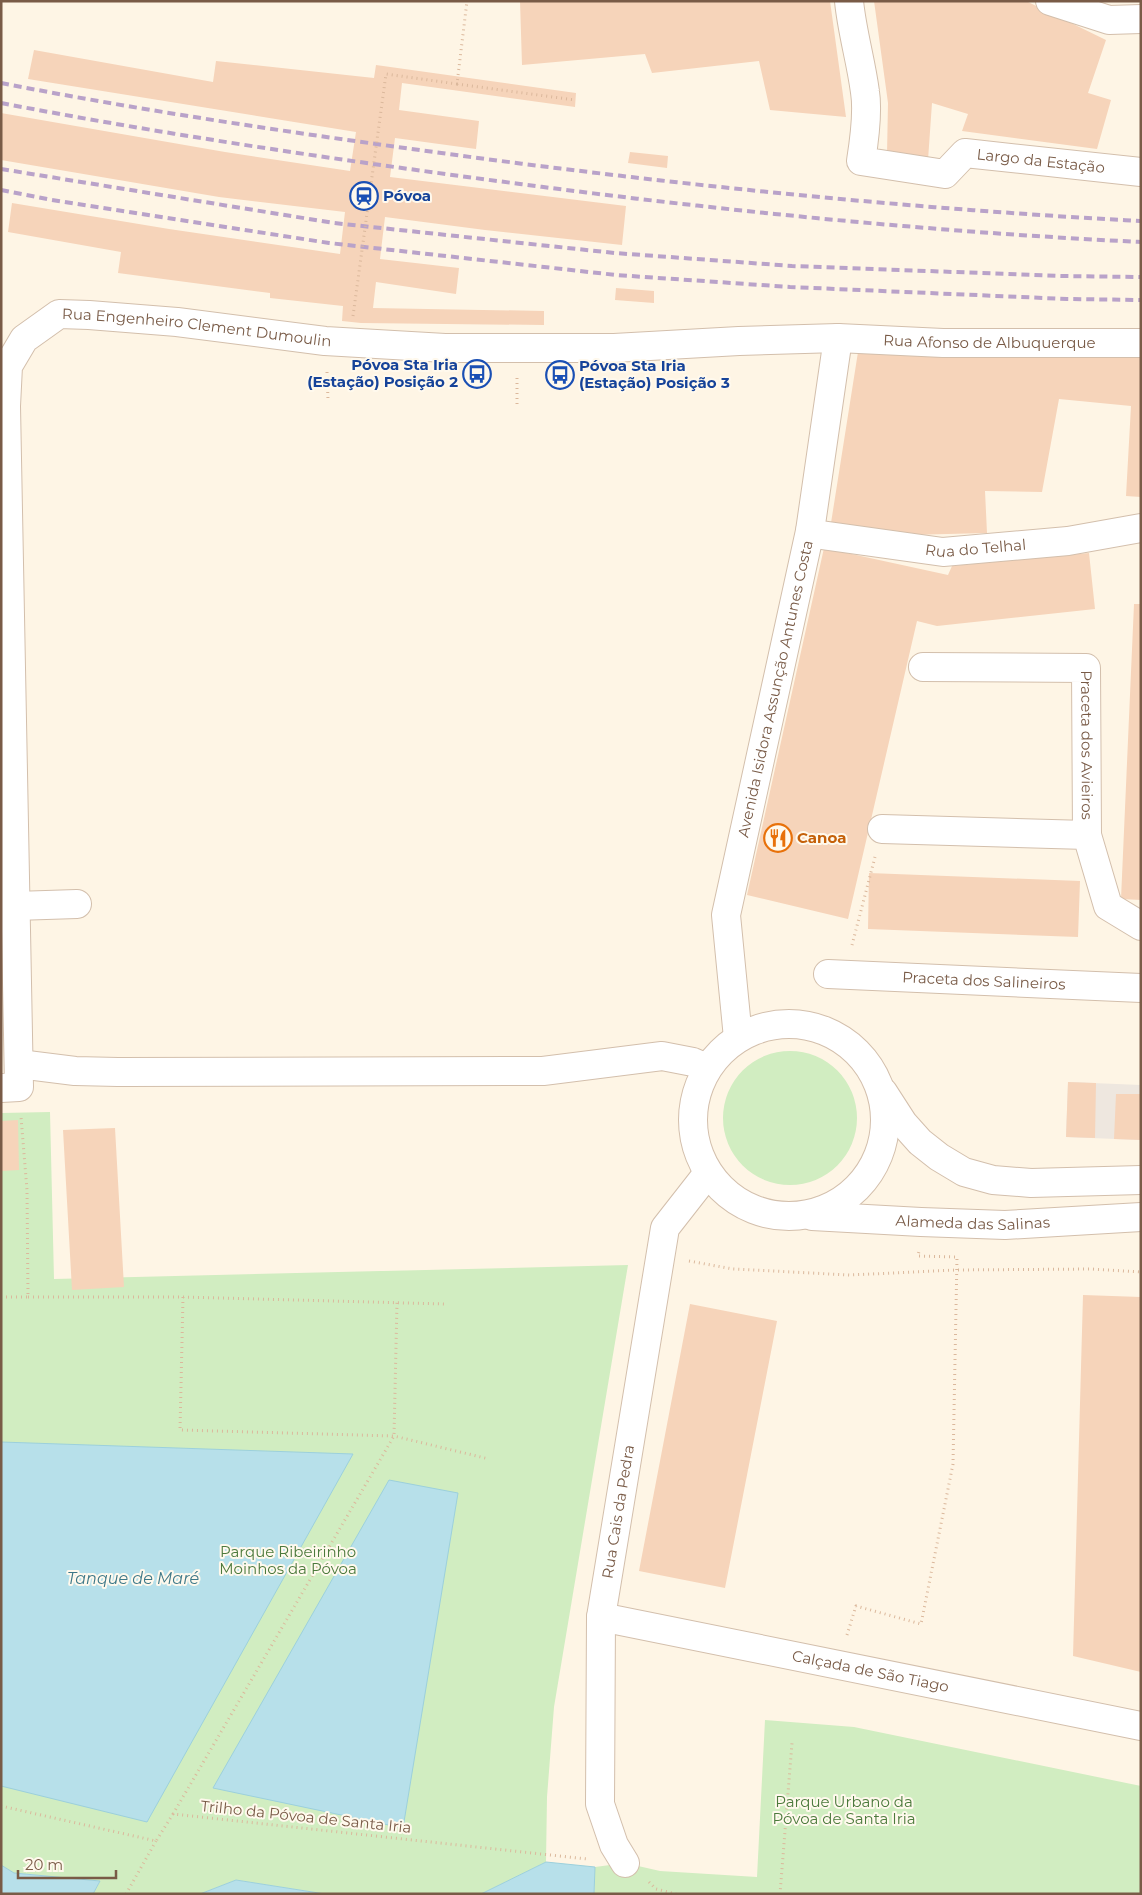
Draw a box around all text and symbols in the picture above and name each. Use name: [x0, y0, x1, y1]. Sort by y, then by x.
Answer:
street label: Largo da Estação: [976, 144, 1106, 177]
station icon: Póvoa: [349, 181, 379, 211]
place label: Póvoa: [383, 186, 431, 205]
street label: Rua Engenheiro Clement Dumoulin: [62, 304, 332, 350]
street label: Rua Afonso de Albuquerque: [883, 330, 1096, 352]
place label: Póvoa Sta Iria (Estação) Posição 2: [307, 355, 458, 391]
place label: Póvoa Sta Iria (Estação) Posição 3: [579, 356, 730, 392]
bus stop icon: Póvoa Sta Iria (Estação) Posição 2: [462, 359, 492, 389]
bus stop icon: Póvoa Sta Iria (Estação) Posição 3: [545, 360, 575, 390]
street label: Rua do Telhal: [924, 535, 1027, 561]
street label: Avenida Isidora Assunção Antunes Costa: [733, 538, 817, 839]
street label: Praceta dos Avieiros: [1077, 670, 1097, 820]
restaurant icon: Canoa: [763, 823, 793, 853]
place label: Canoa: [797, 828, 846, 847]
street label: Praceta dos Salineiros: [902, 967, 1066, 994]
street label: Alameda das Salinas: [895, 1211, 1050, 1234]
street label: Rua Cais da Pedra: [597, 1443, 638, 1580]
park label: Parque Ribeirinho Moinhos da Póvoa: [219, 1542, 357, 1578]
water label: Tanque de Maré: [67, 1569, 199, 1588]
street label: Calçada de São Tiago: [791, 1646, 951, 1696]
park label: Parque Urbano da Póvoa de Santa Iria: [772, 1792, 916, 1828]
street label: Trilho da Póvoa de Santa Iria: [200, 1796, 412, 1837]
scale bar: [18, 1848, 115, 1880]
text: 20 m: [25, 1855, 63, 1874]

